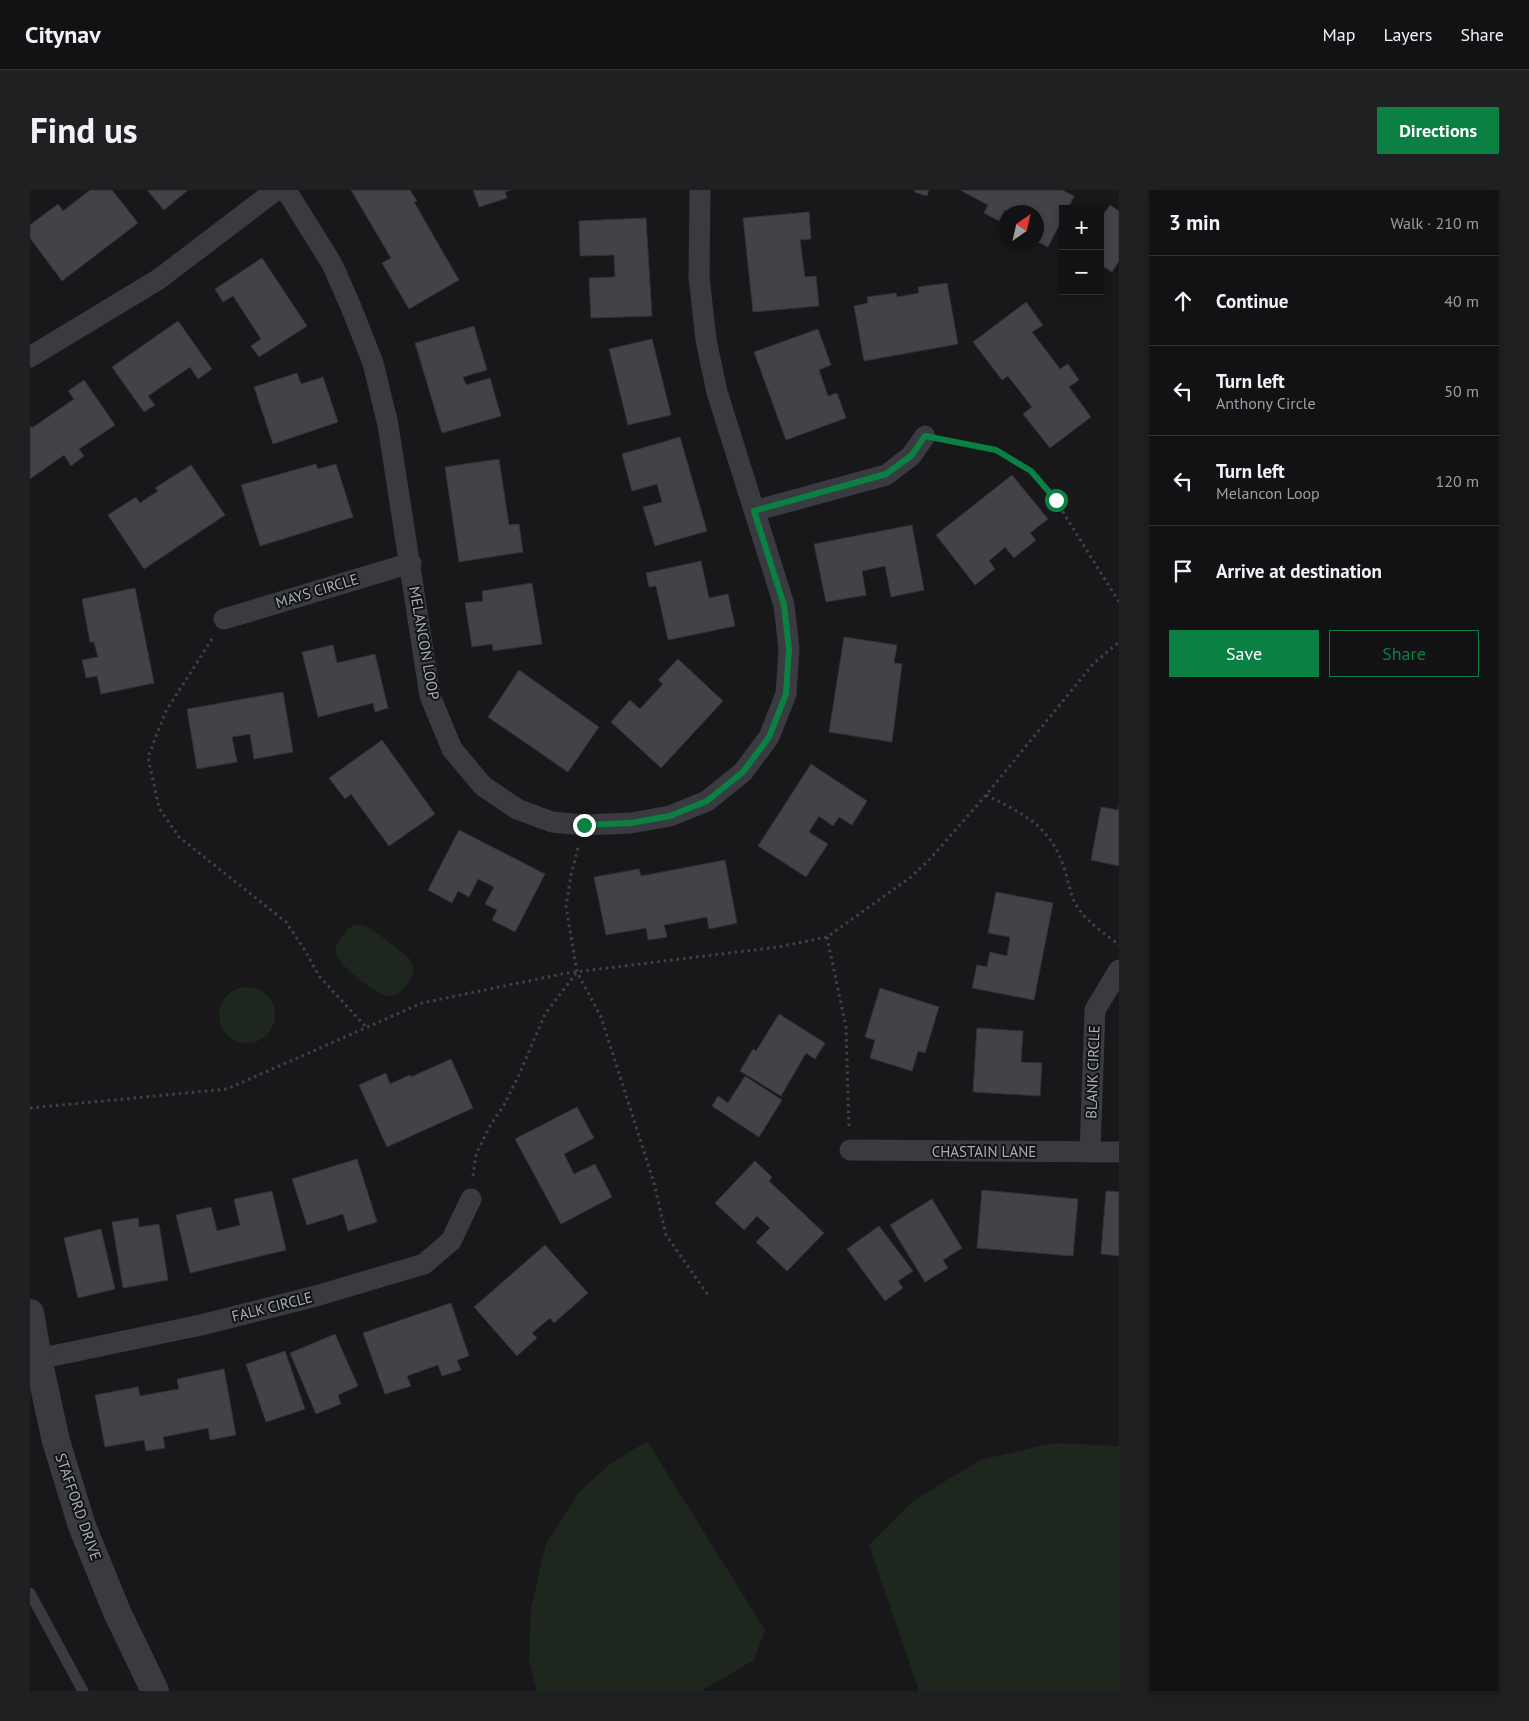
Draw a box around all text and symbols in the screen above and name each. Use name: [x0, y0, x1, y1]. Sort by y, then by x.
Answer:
text: Citynav: [25, 19, 101, 50]
text: Map: [1323, 23, 1355, 46]
text: Layers: [1383, 23, 1432, 46]
text: Share: [1460, 23, 1504, 46]
text: Find us: [30, 107, 138, 153]
button: Directions: [1377, 107, 1499, 154]
north arrow: [999, 205, 1044, 250]
map controls: [1059, 205, 1104, 295]
button: +: [1059, 205, 1104, 250]
text: 3 min: [1169, 209, 1220, 236]
text: Walk · 210 m: [1390, 213, 1479, 233]
button: −: [1059, 250, 1104, 295]
icon: ahead: [1169, 287, 1197, 315]
text: Continue: [1216, 289, 1288, 313]
text: 40 m: [1444, 291, 1479, 311]
text: Turn left: [1216, 369, 1285, 393]
icon: left: [1169, 377, 1197, 405]
text: 50 m: [1444, 381, 1479, 401]
text: Anthony Circle: [1216, 393, 1316, 413]
text: Turn left: [1216, 459, 1285, 483]
icon: left: [1169, 467, 1197, 495]
text: 120 m: [1436, 471, 1479, 491]
text: Melancon Loop: [1216, 483, 1320, 503]
route start: [1045, 489, 1068, 512]
icon: arrive: [1169, 557, 1197, 585]
text: Arrive at destination: [1216, 559, 1382, 583]
street label: MAYS CIRCLE: [273, 569, 361, 612]
street label: MELANCON LOOP: [405, 585, 444, 701]
button: Save: [1169, 630, 1319, 677]
button: Share: [1329, 630, 1479, 677]
route end: [573, 814, 596, 837]
street label: BLANK CIRCLE: [1081, 1025, 1104, 1119]
street label: CHASTAIN LANE: [932, 1142, 1036, 1161]
street label: FALK CIRCLE: [230, 1287, 314, 1326]
street label: STAFFORD DRIVE: [51, 1451, 106, 1563]

